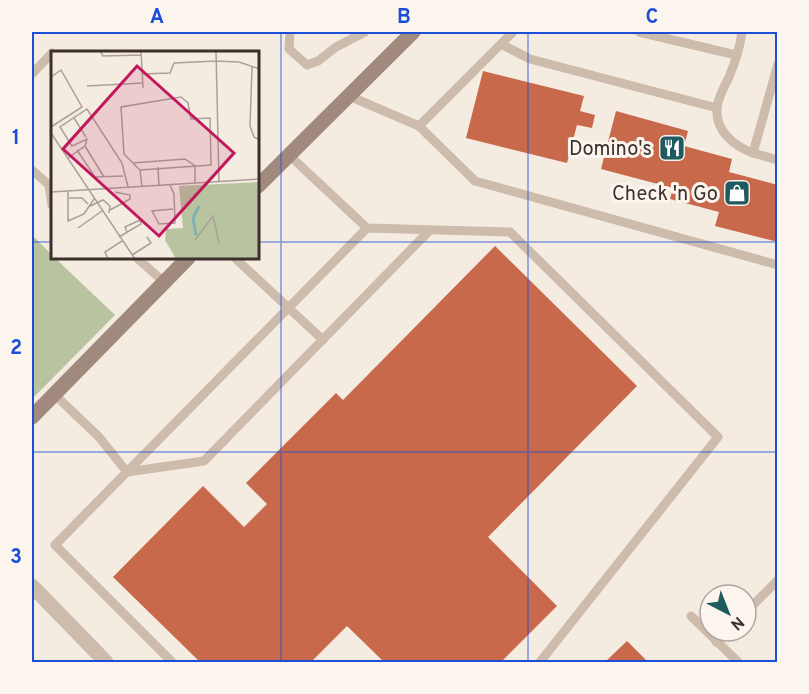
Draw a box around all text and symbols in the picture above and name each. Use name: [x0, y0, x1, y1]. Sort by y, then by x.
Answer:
text: A: [150, 5, 164, 31]
text: B: [397, 5, 411, 31]
text: C: [646, 5, 658, 31]
inset map: [51, 51, 260, 260]
text: 1: [12, 126, 20, 152]
restaurant icon: Domino's: [657, 133, 687, 163]
place label: Domino's: [569, 137, 652, 163]
shop icon: Check 'n Go: [722, 178, 752, 208]
place label: Check 'n Go: [612, 182, 718, 208]
text: 2: [10, 336, 22, 362]
text: 3: [10, 545, 22, 571]
north arrow: [698, 583, 758, 643]
text: N: [726, 611, 748, 634]

